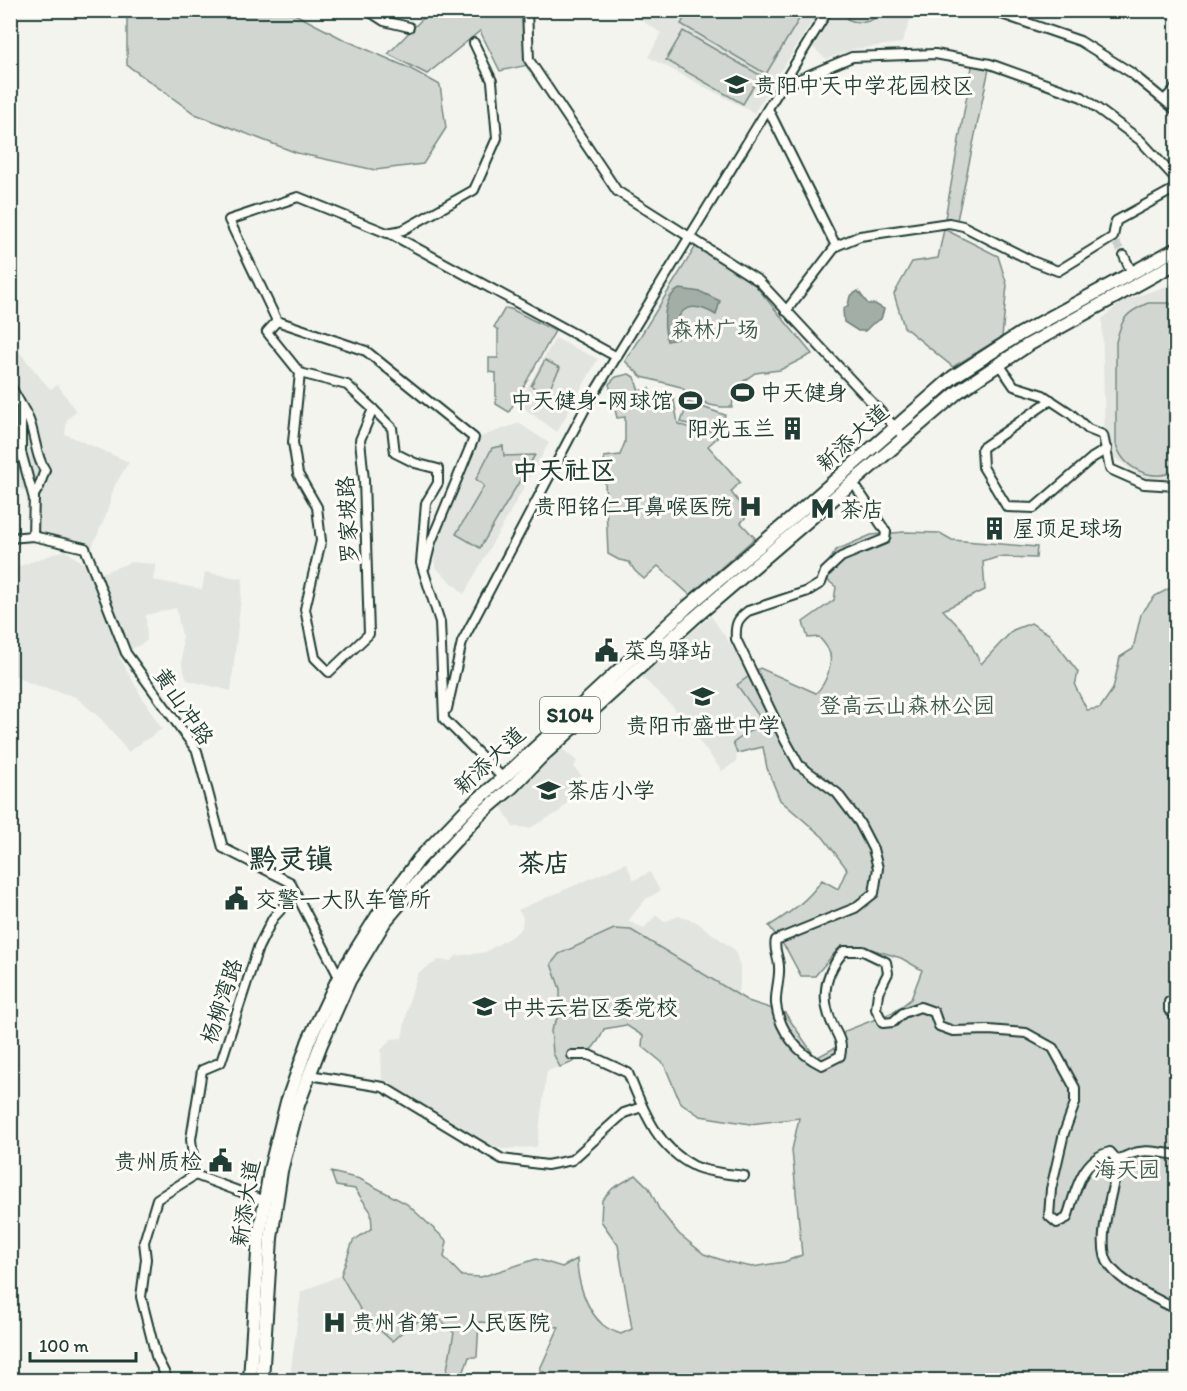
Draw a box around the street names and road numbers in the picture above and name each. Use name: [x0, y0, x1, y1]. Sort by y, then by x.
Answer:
street label: 新添大道: [811, 398, 894, 477]
street label: 罗家坡路: [332, 475, 363, 565]
street label: 黄山冲路: [148, 662, 219, 750]
road number: S104: [540, 697, 600, 733]
street label: 新添大道: [448, 720, 531, 800]
street label: 杨柳湾路: [195, 955, 248, 1047]
street label: 新添大道: [225, 1158, 266, 1249]

